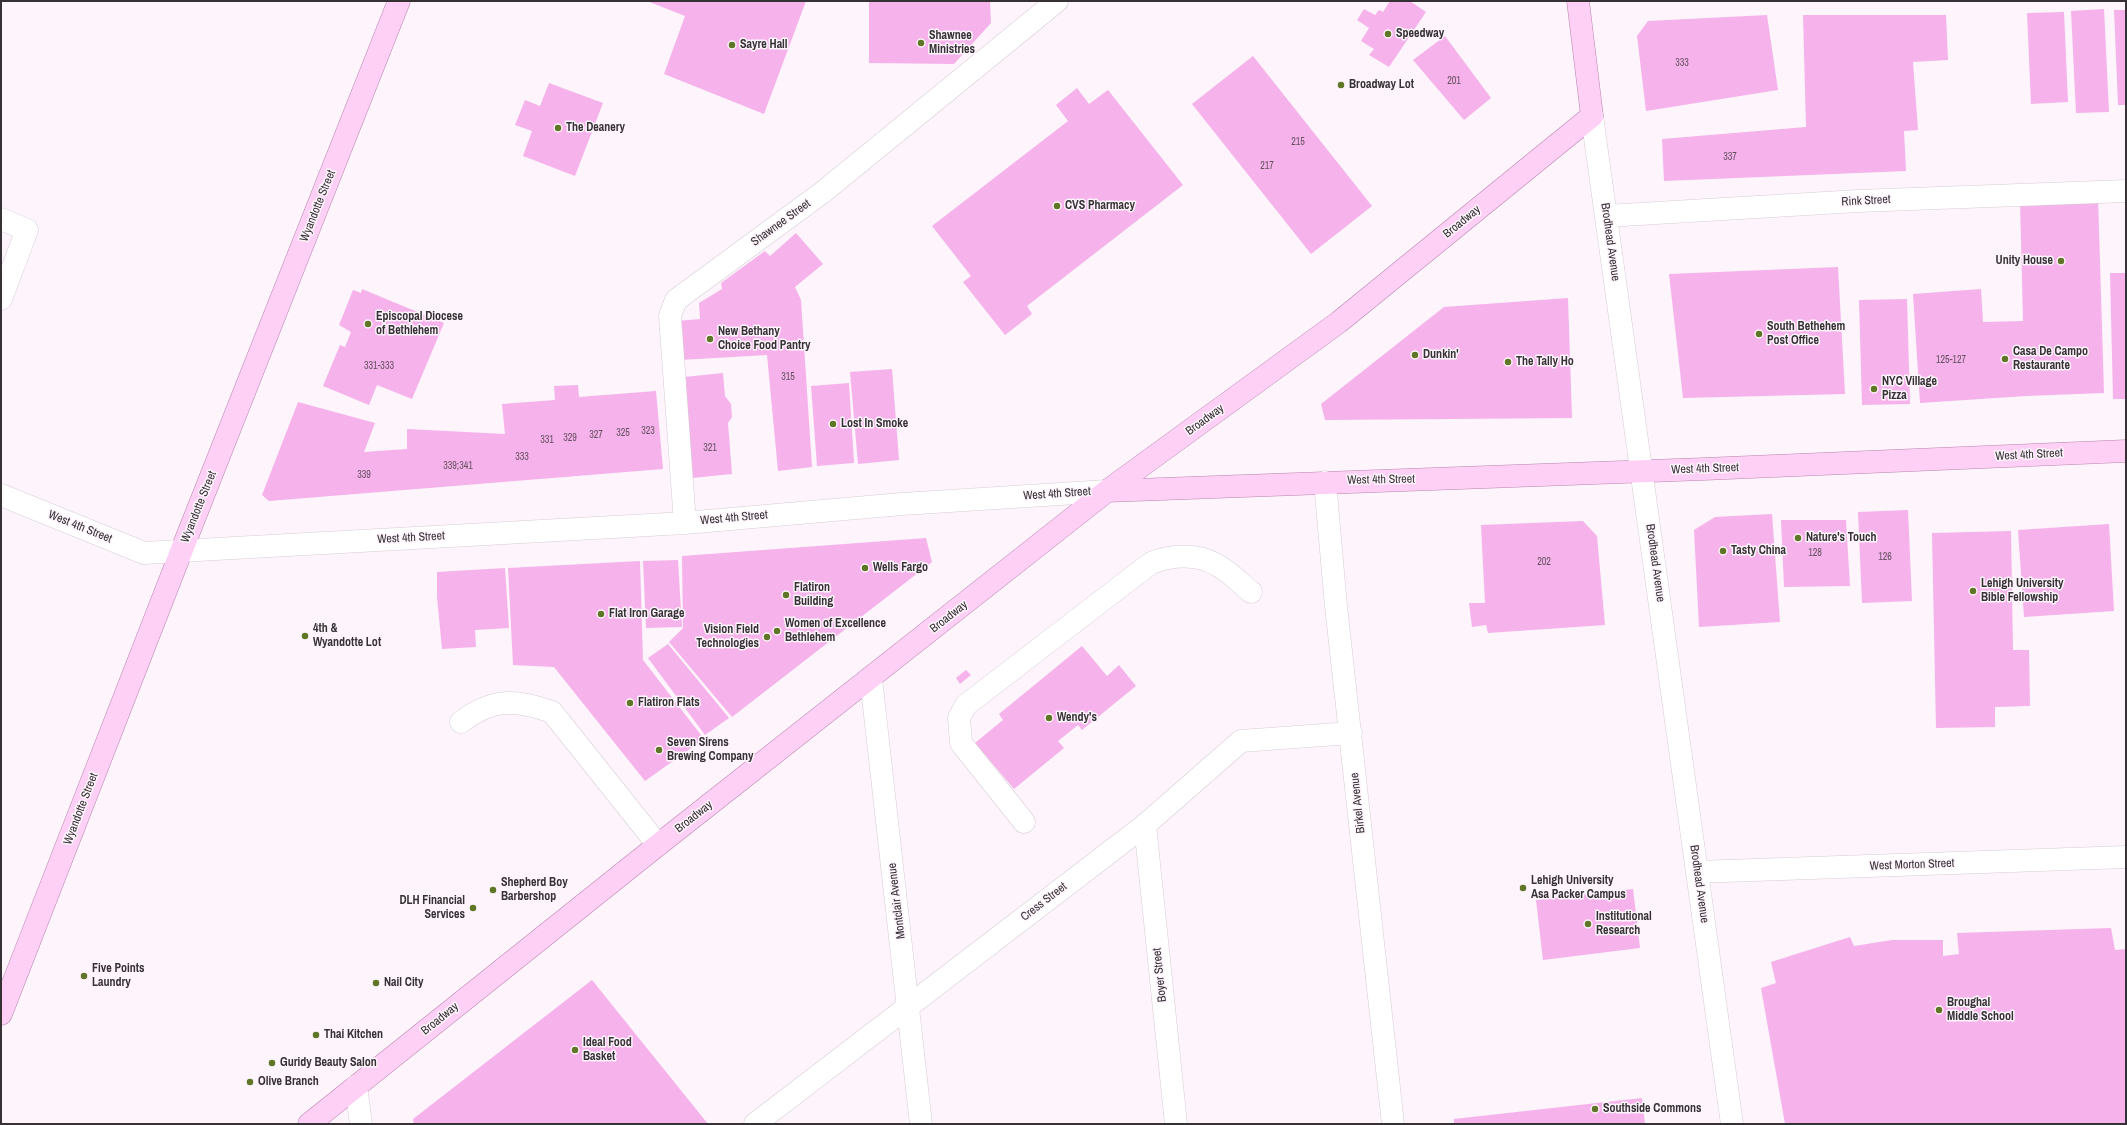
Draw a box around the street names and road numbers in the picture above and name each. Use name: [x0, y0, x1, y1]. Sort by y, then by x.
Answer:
street label: Wyandotte Street: [297, 168, 339, 244]
street label: Rink Street: [1841, 193, 1891, 209]
street label: Shawnee Street: [748, 197, 814, 249]
street label: Brodhead Avenue: [1597, 202, 1623, 282]
street label: Broadway: [1440, 203, 1484, 241]
street label: Broadway: [1183, 401, 1227, 439]
street label: West 4th Street: [1995, 446, 2063, 464]
street label: West 4th Street: [1671, 461, 1739, 477]
street label: Wyandotte Street: [178, 469, 220, 545]
street label: West 4th Street: [1347, 472, 1415, 488]
street label: West 4th Street: [1023, 484, 1091, 504]
street label: West 4th Street: [46, 508, 114, 546]
street label: West 4th Street: [700, 508, 768, 528]
street label: Brodhead Avenue: [1642, 523, 1668, 603]
street label: West 4th Street: [377, 529, 445, 547]
street label: Broadway: [927, 598, 971, 636]
street label: Wyandotte Street: [61, 771, 101, 847]
street label: Birkel Avenue: [1348, 772, 1368, 834]
street label: Broadway: [672, 798, 716, 836]
street label: Brodhead Avenue: [1686, 844, 1712, 924]
street label: West Morton Street: [1869, 856, 1955, 874]
street label: Montclair Avenue: [885, 862, 909, 940]
street label: Cress Street: [1018, 879, 1070, 925]
street label: Boyer Street: [1150, 947, 1170, 1003]
street label: Broadway: [418, 1000, 462, 1038]

